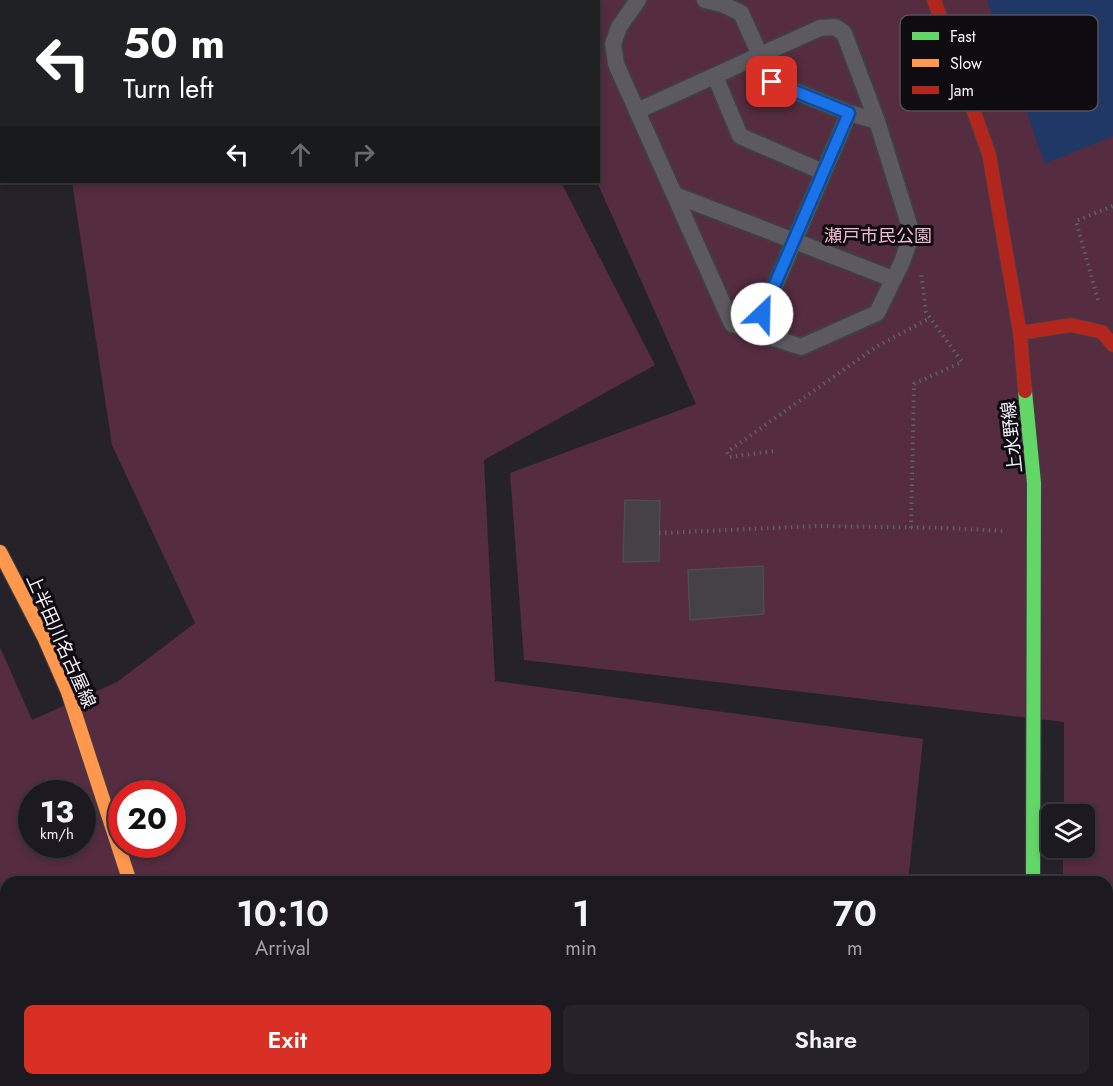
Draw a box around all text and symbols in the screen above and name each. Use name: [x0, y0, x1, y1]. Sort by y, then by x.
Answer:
text: 50 m: [123, 13, 225, 74]
legend: [900, 15, 1098, 111]
icon: left: [24, 24, 102, 102]
text: Fast: [950, 25, 976, 48]
text: Slow: [950, 52, 982, 75]
pin: [746, 56, 797, 107]
icon: arrive: [755, 65, 788, 98]
text: Turn left: [123, 69, 213, 108]
text: Jam: [948, 79, 974, 102]
icon: left: [221, 138, 254, 171]
icon: ahead: [284, 138, 317, 171]
icon: right: [347, 138, 380, 171]
park label: 瀬戸市民公園: [824, 223, 932, 249]
position arrow: [730, 282, 794, 346]
street label: 上水野線: [995, 400, 1029, 474]
street label: 上半田川名古屋線: [20, 570, 102, 712]
speed limit sign: 20: [108, 780, 186, 858]
text: 13: [40, 790, 74, 833]
map controls: [1041, 804, 1095, 858]
button: layers: [1041, 804, 1095, 858]
text: km/h: [40, 823, 74, 845]
text: 10:10: [236, 887, 329, 939]
text: 1: [572, 887, 590, 939]
text: 70: [833, 887, 877, 939]
text: Arrival: [255, 934, 310, 963]
text: min: [565, 934, 597, 963]
text: m: [847, 934, 863, 963]
button: Exit: [24, 1005, 551, 1074]
button: Share: [563, 1005, 1089, 1074]

